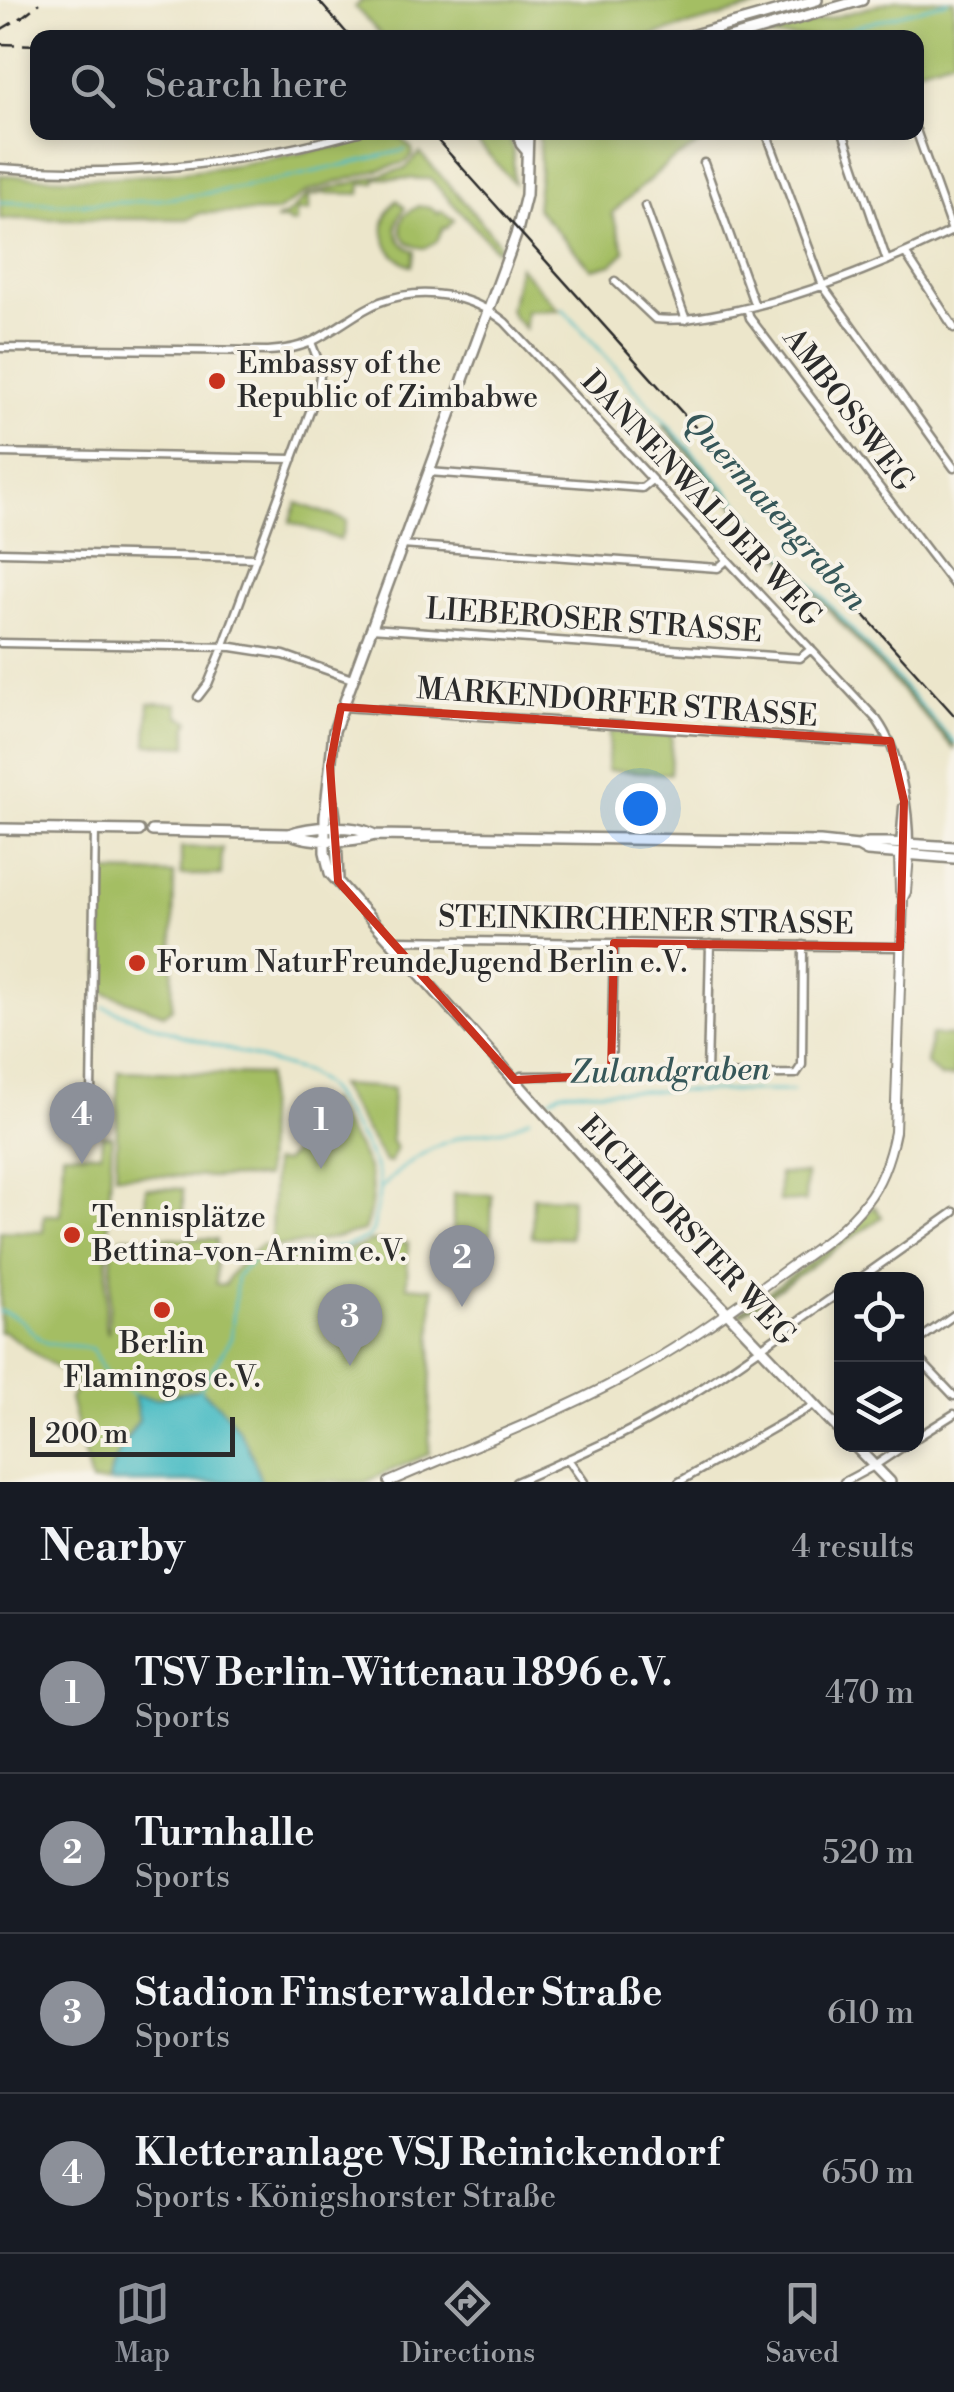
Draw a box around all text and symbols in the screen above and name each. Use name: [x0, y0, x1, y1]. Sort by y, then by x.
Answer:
search box: [30, 30, 924, 140]
icon: search: [65, 58, 120, 113]
text: Search here: [145, 62, 348, 109]
street label: AMBOSSWEG: [773, 320, 922, 499]
place label: Embassy of the Republic of Zimbabwe: [237, 345, 538, 417]
street label: DANNENWALDER WEG: [573, 363, 829, 635]
marker: Embassy of the Republic of Zimbabwe: [206, 370, 228, 392]
water label: Quermatengraben: [675, 403, 876, 620]
street label: LIEBEROSER STRASSE: [425, 590, 763, 652]
street label: MARKENDORFER STRASSE: [415, 670, 819, 736]
your location: [615, 783, 666, 834]
street label: STEINKIRCHENER STRASSE: [438, 898, 854, 944]
place label: Forum NaturFreundeJugend Berlin e.V.: [157, 944, 687, 982]
marker: Forum NaturFreundeJugend Berlin e.V.: [126, 952, 148, 974]
water label: Zulandgraben: [570, 1049, 771, 1093]
pin: 4: [49, 1082, 114, 1164]
pin: 1: [288, 1086, 354, 1169]
street label: EICHHORSTER WEG: [570, 1108, 804, 1354]
place label: Tennisplätze Bettina-von-Arnim e.V.: [91, 1199, 407, 1271]
marker: Tennisplätze Bettina-von-Arnim e.V.: [61, 1224, 83, 1246]
pin: 2: [430, 1224, 494, 1307]
map controls: [834, 1272, 924, 1452]
button: locate: [834, 1272, 924, 1362]
pin: 3: [318, 1284, 382, 1366]
marker: Berlin Flamingos e.V.: [151, 1299, 173, 1321]
place label: Berlin Flamingos e.V.: [63, 1325, 261, 1397]
button: layers: [834, 1362, 924, 1452]
scale bar: [30, 1412, 235, 1456]
text: 200 m: [45, 1417, 128, 1452]
text: Nearby: [40, 1521, 185, 1574]
text: 4 results: [792, 1527, 914, 1567]
text: TSV Berlin-Wittenau 1896 e.V.: [135, 1650, 672, 1697]
text: 1: [65, 1673, 80, 1713]
text: 470 m: [825, 1673, 914, 1713]
text: Sports: [135, 1697, 230, 1737]
text: Turnhalle: [135, 1810, 314, 1857]
text: 2: [62, 1833, 83, 1873]
text: 520 m: [822, 1833, 914, 1873]
text: Sports: [135, 1857, 230, 1897]
text: Stadion Finsterwalder Straße: [135, 1970, 662, 2017]
text: 3: [63, 1993, 82, 2033]
text: 610 m: [827, 1993, 914, 2033]
text: Sports: [135, 2017, 230, 2057]
text: Kletteranlage VSJ Reinickendorf: [135, 2130, 720, 2177]
text: 4: [62, 2153, 83, 2193]
text: 650 m: [821, 2153, 914, 2193]
text: Sports · Königshorster Straße: [135, 2177, 556, 2217]
tab: Map: [115, 2276, 170, 2371]
tab: Directions: [400, 2276, 535, 2371]
tab: Saved: [765, 2276, 839, 2371]

